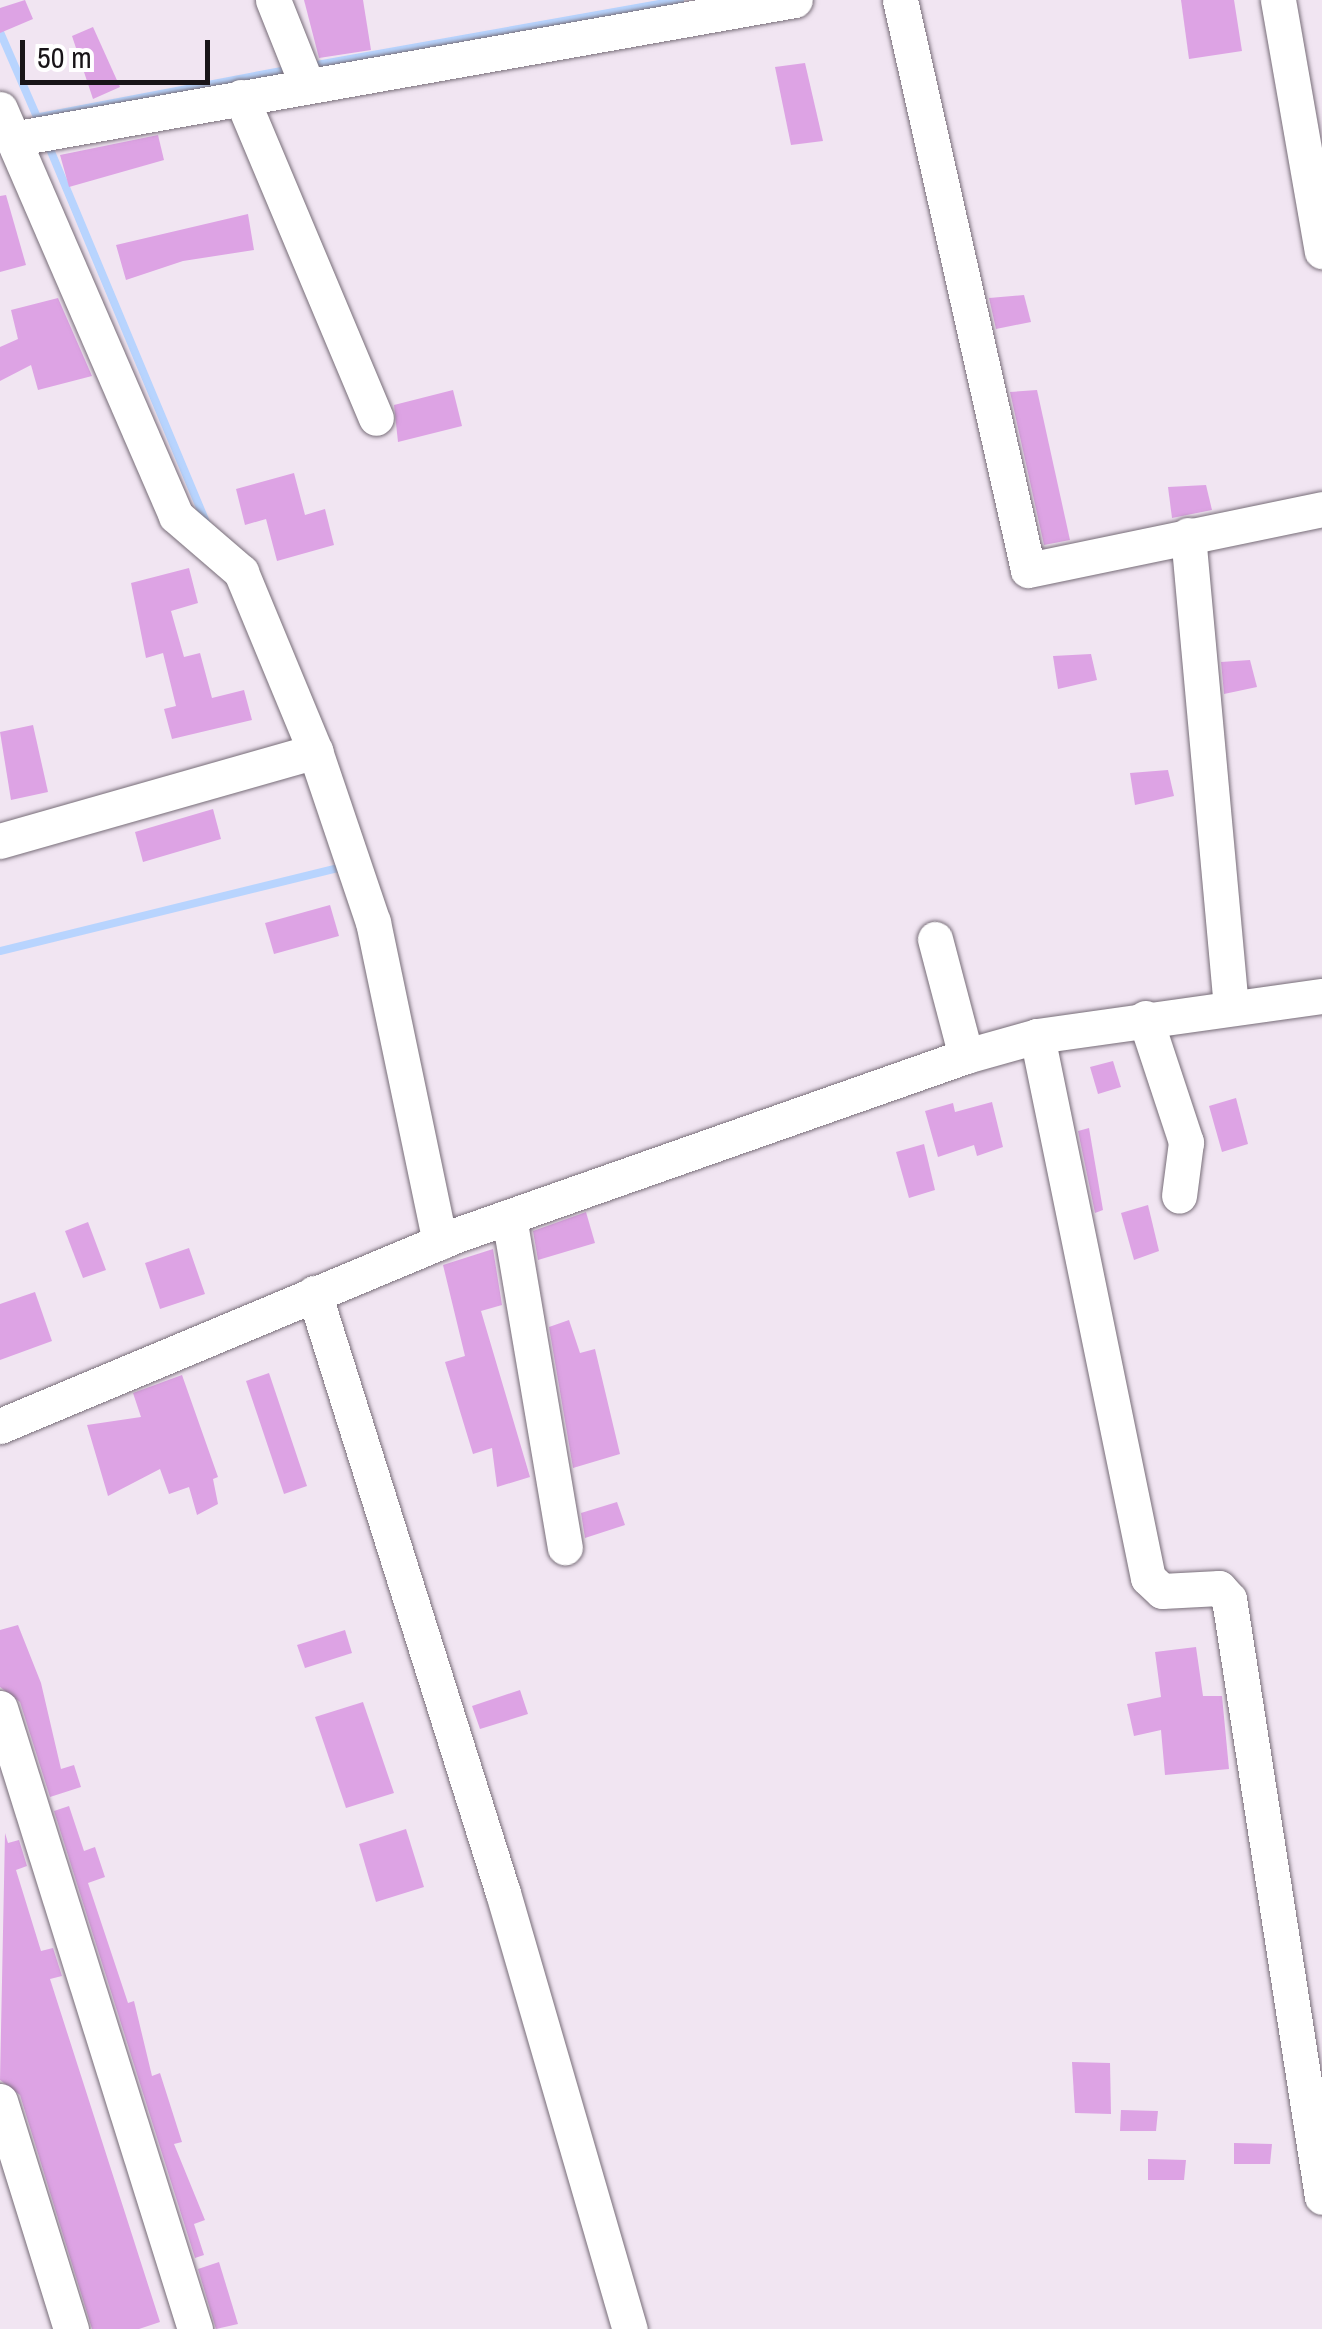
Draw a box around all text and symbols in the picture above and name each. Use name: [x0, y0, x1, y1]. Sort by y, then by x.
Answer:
scale bar: [25, 20, 215, 82]
text: 50 m: [37, 37, 92, 77]

